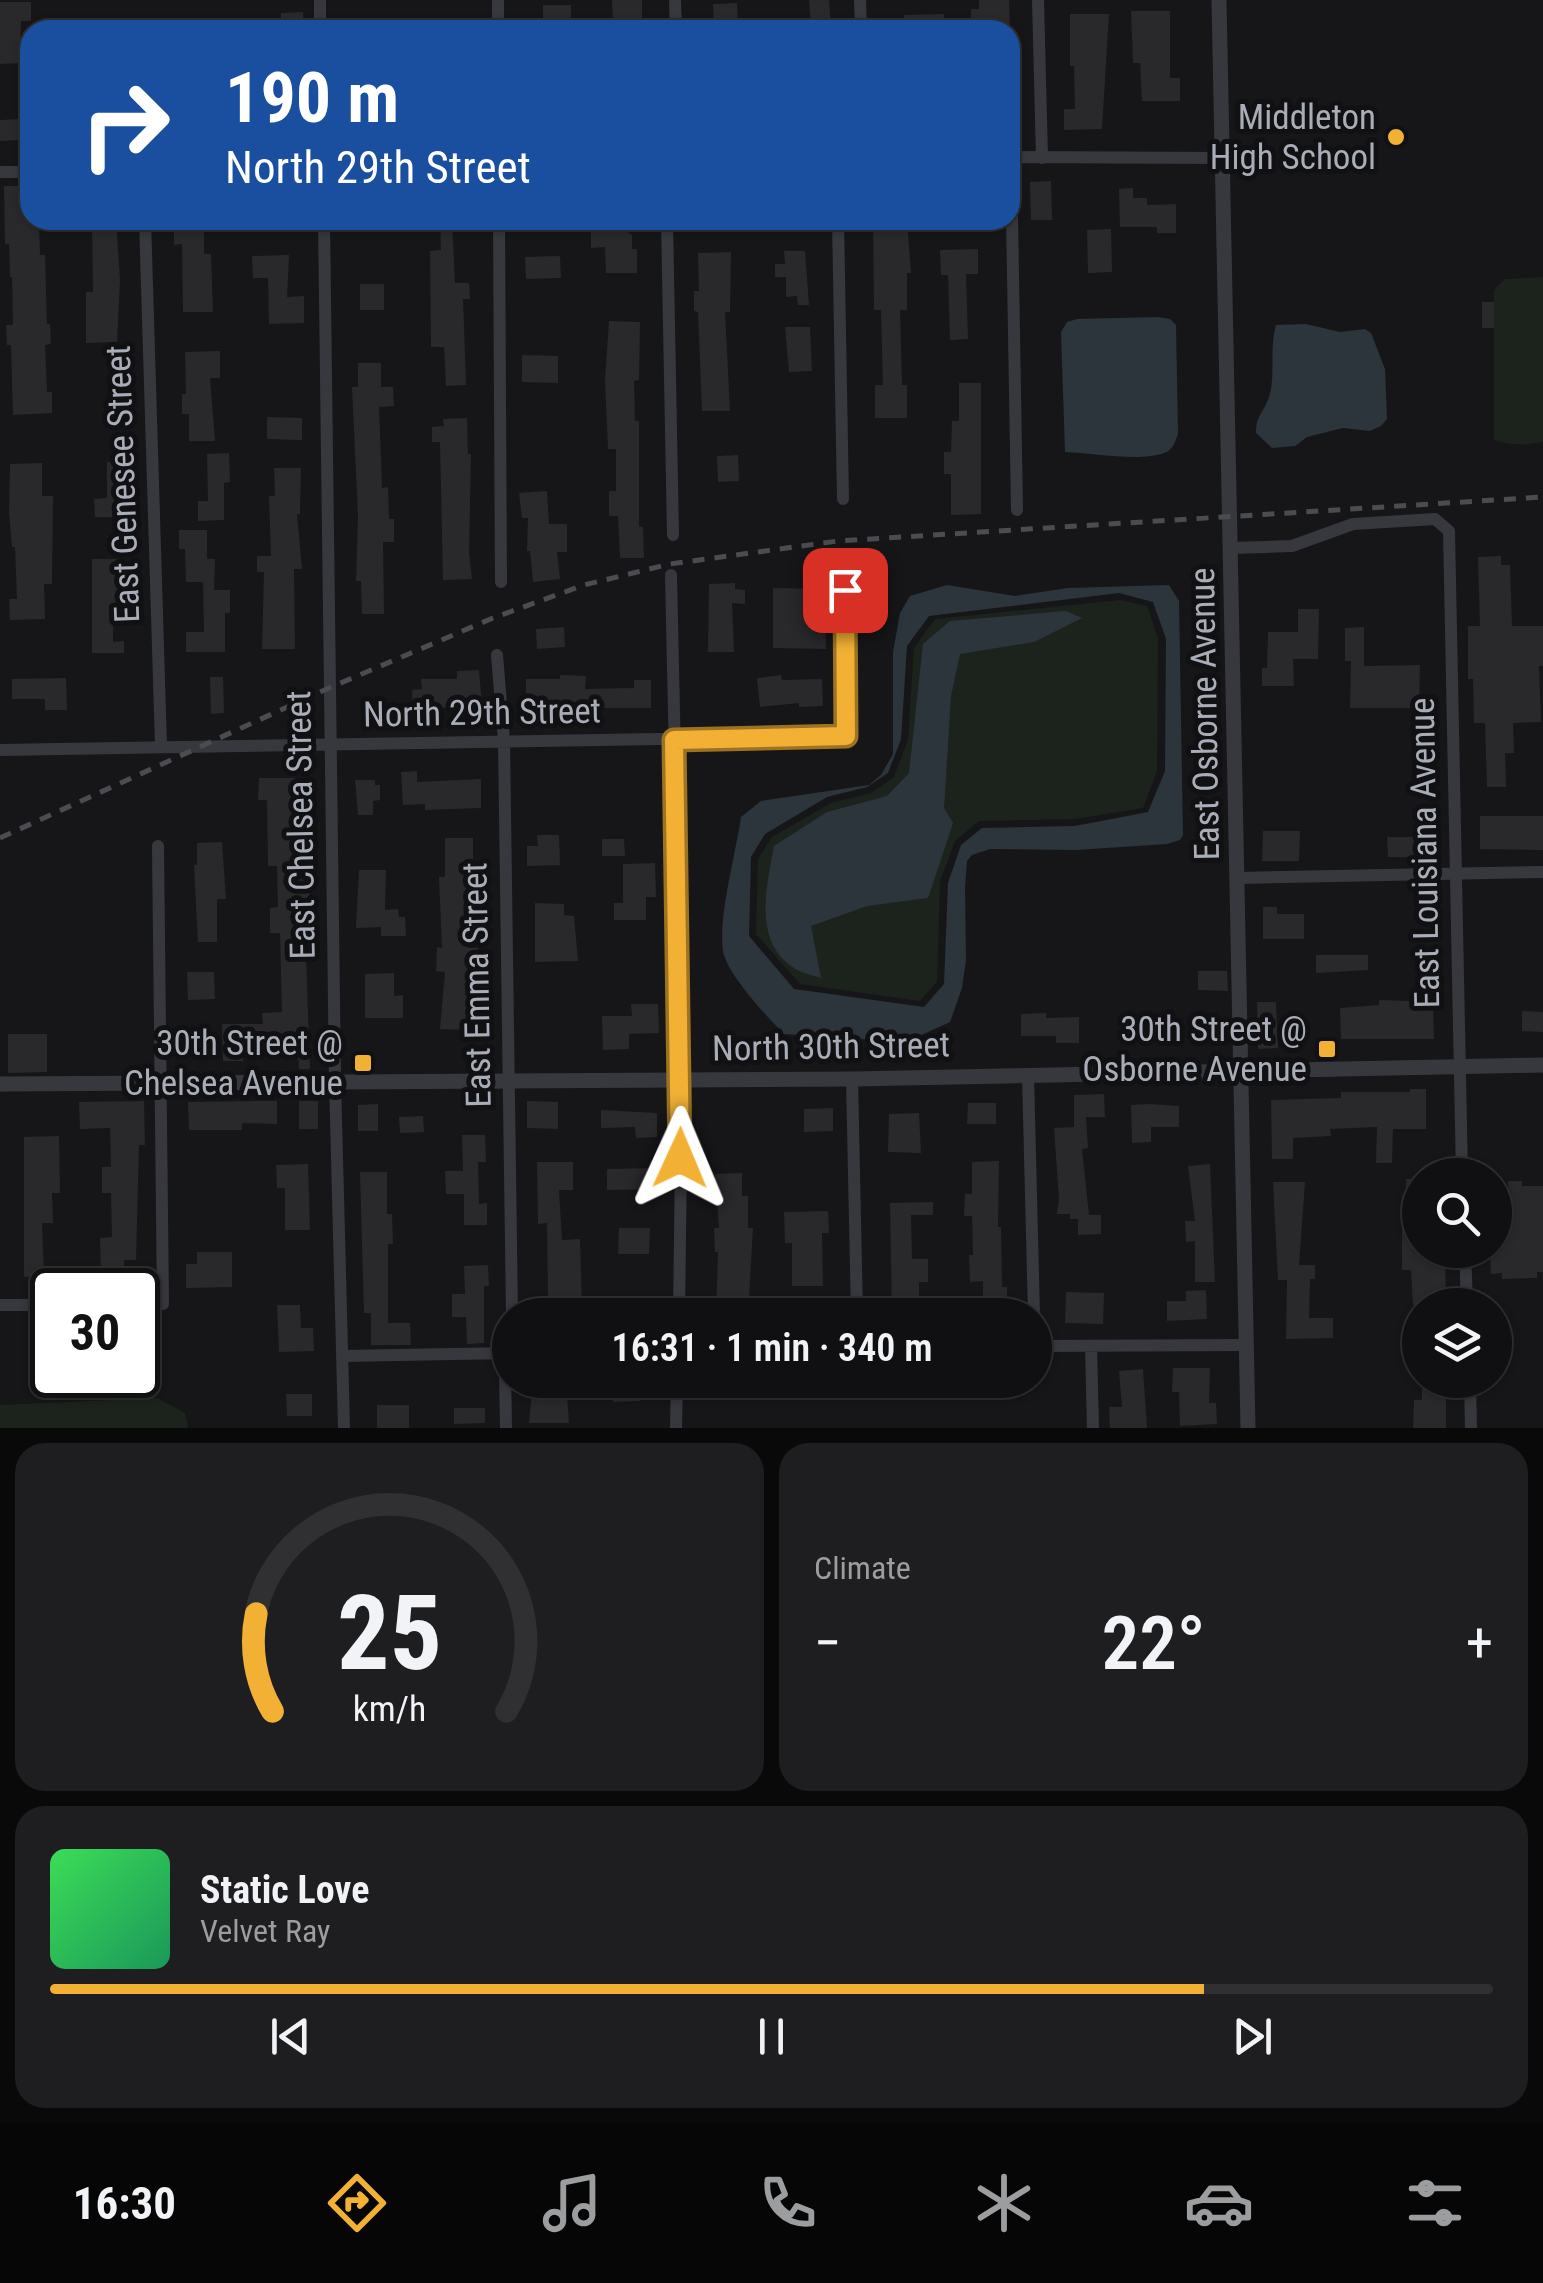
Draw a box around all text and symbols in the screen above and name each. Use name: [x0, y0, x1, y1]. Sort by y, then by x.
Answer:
text: 190 m: [225, 57, 399, 139]
icon: right: [60, 60, 190, 190]
place label: Middleton High School: [1210, 97, 1376, 178]
marker: Middleton High School: [1385, 126, 1407, 148]
text: North 29th Street: [225, 141, 531, 194]
street label: East Genesee Street: [98, 344, 148, 624]
pin: [803, 548, 888, 633]
icon: arrive: [818, 563, 873, 618]
street label: East Osborne Avenue: [1182, 567, 1228, 861]
street label: East Chelsea Street: [278, 690, 324, 960]
street label: North 29th Street: [363, 690, 601, 736]
street label: East Louisiana Avenue: [1402, 697, 1448, 1009]
street label: East Emma Street: [454, 862, 500, 1108]
place label: 30th Street @ Osborne Avenue: [1082, 1009, 1307, 1090]
place label: 30th Street @ Chelsea Avenue: [124, 1023, 343, 1104]
street label: North 30th Street: [712, 1024, 950, 1070]
marker: 30th Street @ Osborne Avenue: [1316, 1038, 1338, 1060]
marker: 30th Street @ Chelsea Avenue: [352, 1052, 374, 1074]
position arrow: [628, 1106, 732, 1210]
map controls: [1402, 1158, 1512, 1398]
button: search: [1402, 1158, 1512, 1268]
speed limit sign: 30: [30, 1268, 160, 1398]
button: layers: [1402, 1288, 1512, 1398]
text: 16:31 · 1 min · 340 m: [612, 1326, 932, 1370]
text: Climate: [814, 1549, 911, 1587]
text: 25: [337, 1573, 442, 1694]
text: 22°: [1101, 1599, 1206, 1687]
text: −: [814, 1611, 842, 1675]
text: +: [1466, 1611, 1493, 1675]
text: km/h: [353, 1688, 426, 1730]
text: Static Love: [200, 1868, 369, 1912]
text: Velvet Ray: [200, 1912, 330, 1950]
icon: previous: [263, 2009, 318, 2064]
icon: pause: [744, 2009, 799, 2064]
icon: next: [1225, 2009, 1280, 2064]
icon: directions: [322, 2168, 392, 2238]
icon: music: [537, 2168, 607, 2238]
icon: phone: [753, 2168, 823, 2238]
icon: climate: [969, 2168, 1039, 2238]
icon: car: [1184, 2168, 1254, 2238]
icon: filters: [1400, 2168, 1470, 2238]
text: 16:30: [73, 2177, 176, 2230]

